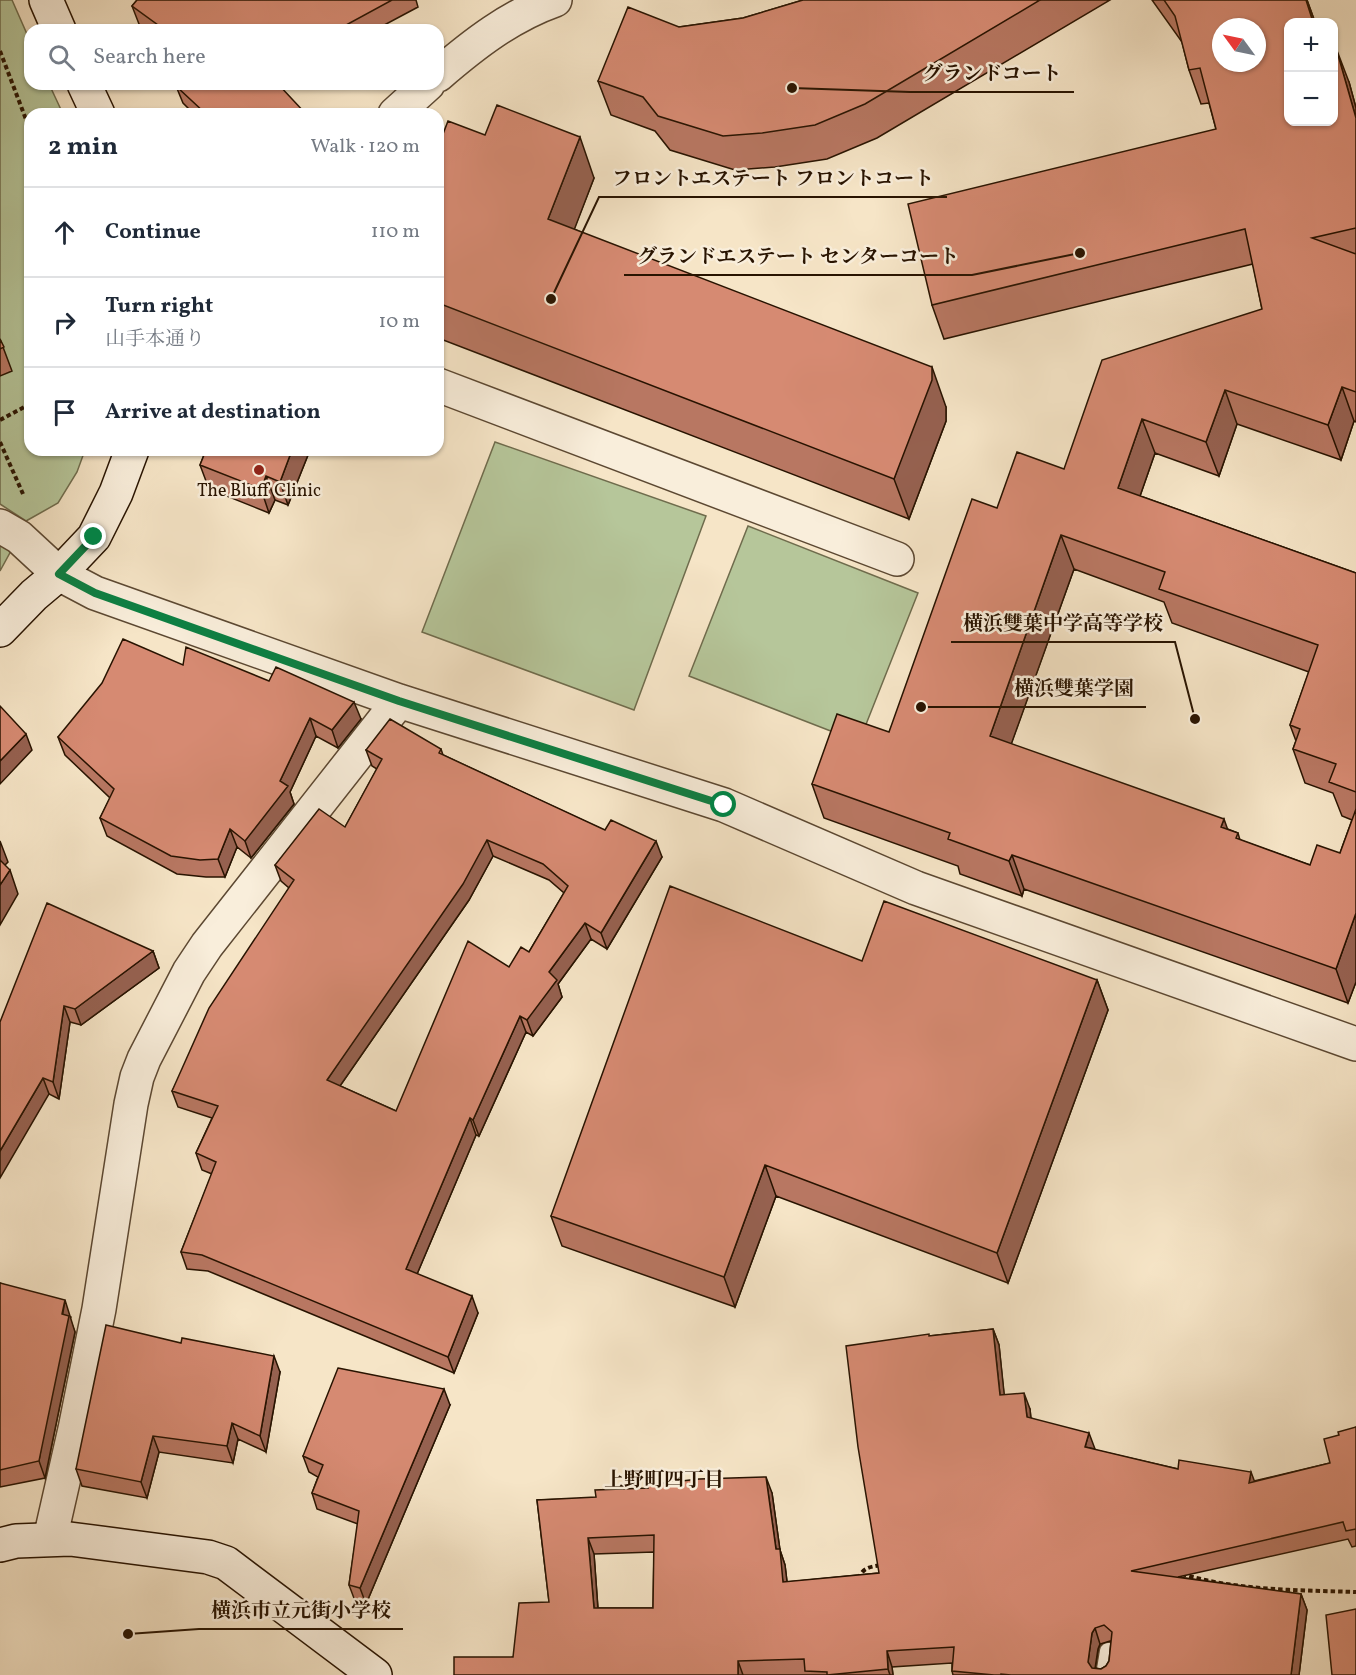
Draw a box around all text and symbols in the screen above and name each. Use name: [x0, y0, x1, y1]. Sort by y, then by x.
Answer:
north arrow: [1212, 18, 1266, 72]
map controls: [1284, 18, 1338, 126]
button: +: [1284, 18, 1338, 72]
search box: [24, 24, 444, 90]
icon: search: [45, 41, 78, 74]
text: Search here: [93, 42, 206, 73]
callout: グランドコート: [910, 54, 1074, 92]
text: グランドコート: [922, 61, 1062, 89]
button: −: [1284, 72, 1338, 126]
text: 2 min: [48, 129, 118, 165]
text: Walk · 120 m: [311, 133, 420, 161]
callout: フロントエステート フロントコート: [599, 159, 947, 197]
text: フロントエステート フロントコート: [612, 166, 934, 194]
icon: ahead: [48, 216, 81, 249]
text: Continue: [105, 217, 201, 248]
text: 110 m: [371, 218, 420, 246]
callout: グランドエステート センターコート: [624, 237, 972, 275]
text: グランドエステート センターコート: [637, 244, 959, 272]
text: Turn right: [105, 291, 213, 322]
icon: right: [48, 306, 81, 339]
text: 10 m: [379, 308, 420, 336]
text: 山手本通り: [105, 326, 205, 354]
icon: arrive: [48, 396, 81, 429]
text: Arrive at destination: [105, 397, 321, 428]
marker: The Bluff Clinic: [252, 463, 266, 477]
place label: The Bluff Clinic: [197, 479, 321, 504]
route end: [80, 523, 106, 549]
callout: 横浜雙葉中学高等学校: [951, 604, 1175, 642]
text: 横浜雙葉中学高等学校: [963, 611, 1163, 639]
callout: 横浜雙葉学園: [1002, 669, 1146, 707]
text: 横浜雙葉学園: [1014, 676, 1134, 704]
route start: [710, 791, 736, 817]
district label: 上野町四丁目: [604, 1467, 724, 1495]
callout: 横浜市立元街小学校: [199, 1591, 403, 1629]
text: 横浜市立元街小学校: [211, 1598, 391, 1626]

